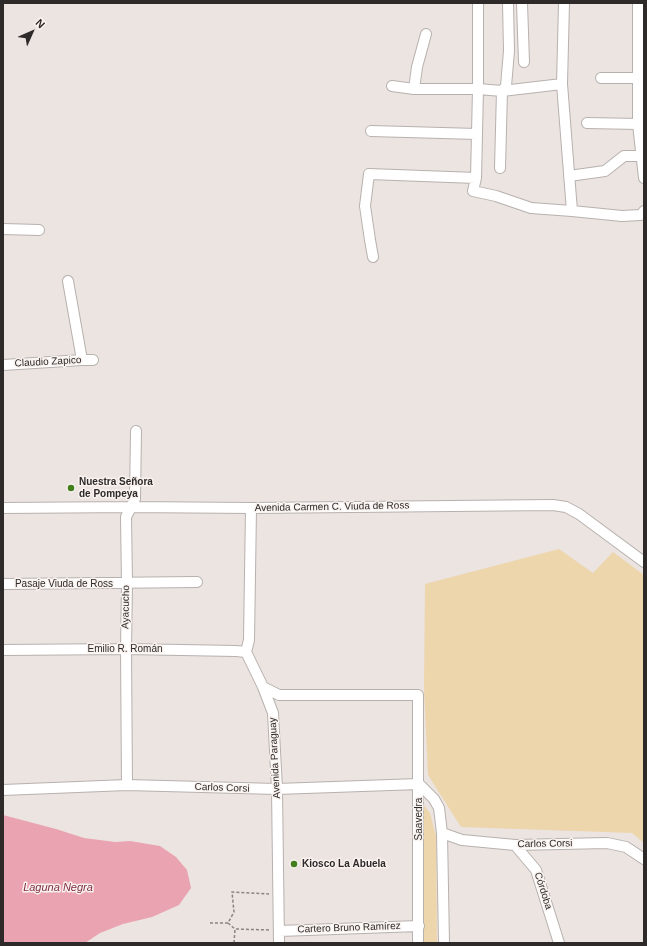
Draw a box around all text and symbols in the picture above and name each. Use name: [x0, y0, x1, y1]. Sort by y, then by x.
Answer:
north arrow: [12, 12, 52, 52]
text: N: [33, 16, 48, 31]
street label: Claudio Zapico: [14, 354, 82, 370]
place label: Nuestra Señora de Pompeya: [79, 476, 153, 500]
marker: Nuestra Señora de Pompeya: [66, 483, 76, 493]
street label: Avenida Carmen C. Viuda de Ross: [255, 500, 409, 514]
street label: Pasaje Viuda de Ross: [15, 578, 113, 590]
street label: Ayacucho: [120, 585, 132, 629]
street label: Emilio R. Román: [87, 643, 163, 655]
street label: Avenida Paraguay: [267, 717, 283, 799]
street label: Carlos Corsi: [194, 781, 250, 795]
street label: Saavedra: [413, 798, 425, 840]
street label: Carlos Corsi: [517, 838, 573, 850]
place label: Kiosco La Abuela: [302, 858, 386, 870]
marker: Kiosco La Abuela: [289, 859, 299, 869]
street label: Córdoba: [531, 871, 555, 911]
water label: Laguna Negra: [23, 881, 93, 895]
street label: Cartero Bruno Ramírez: [297, 920, 401, 936]

